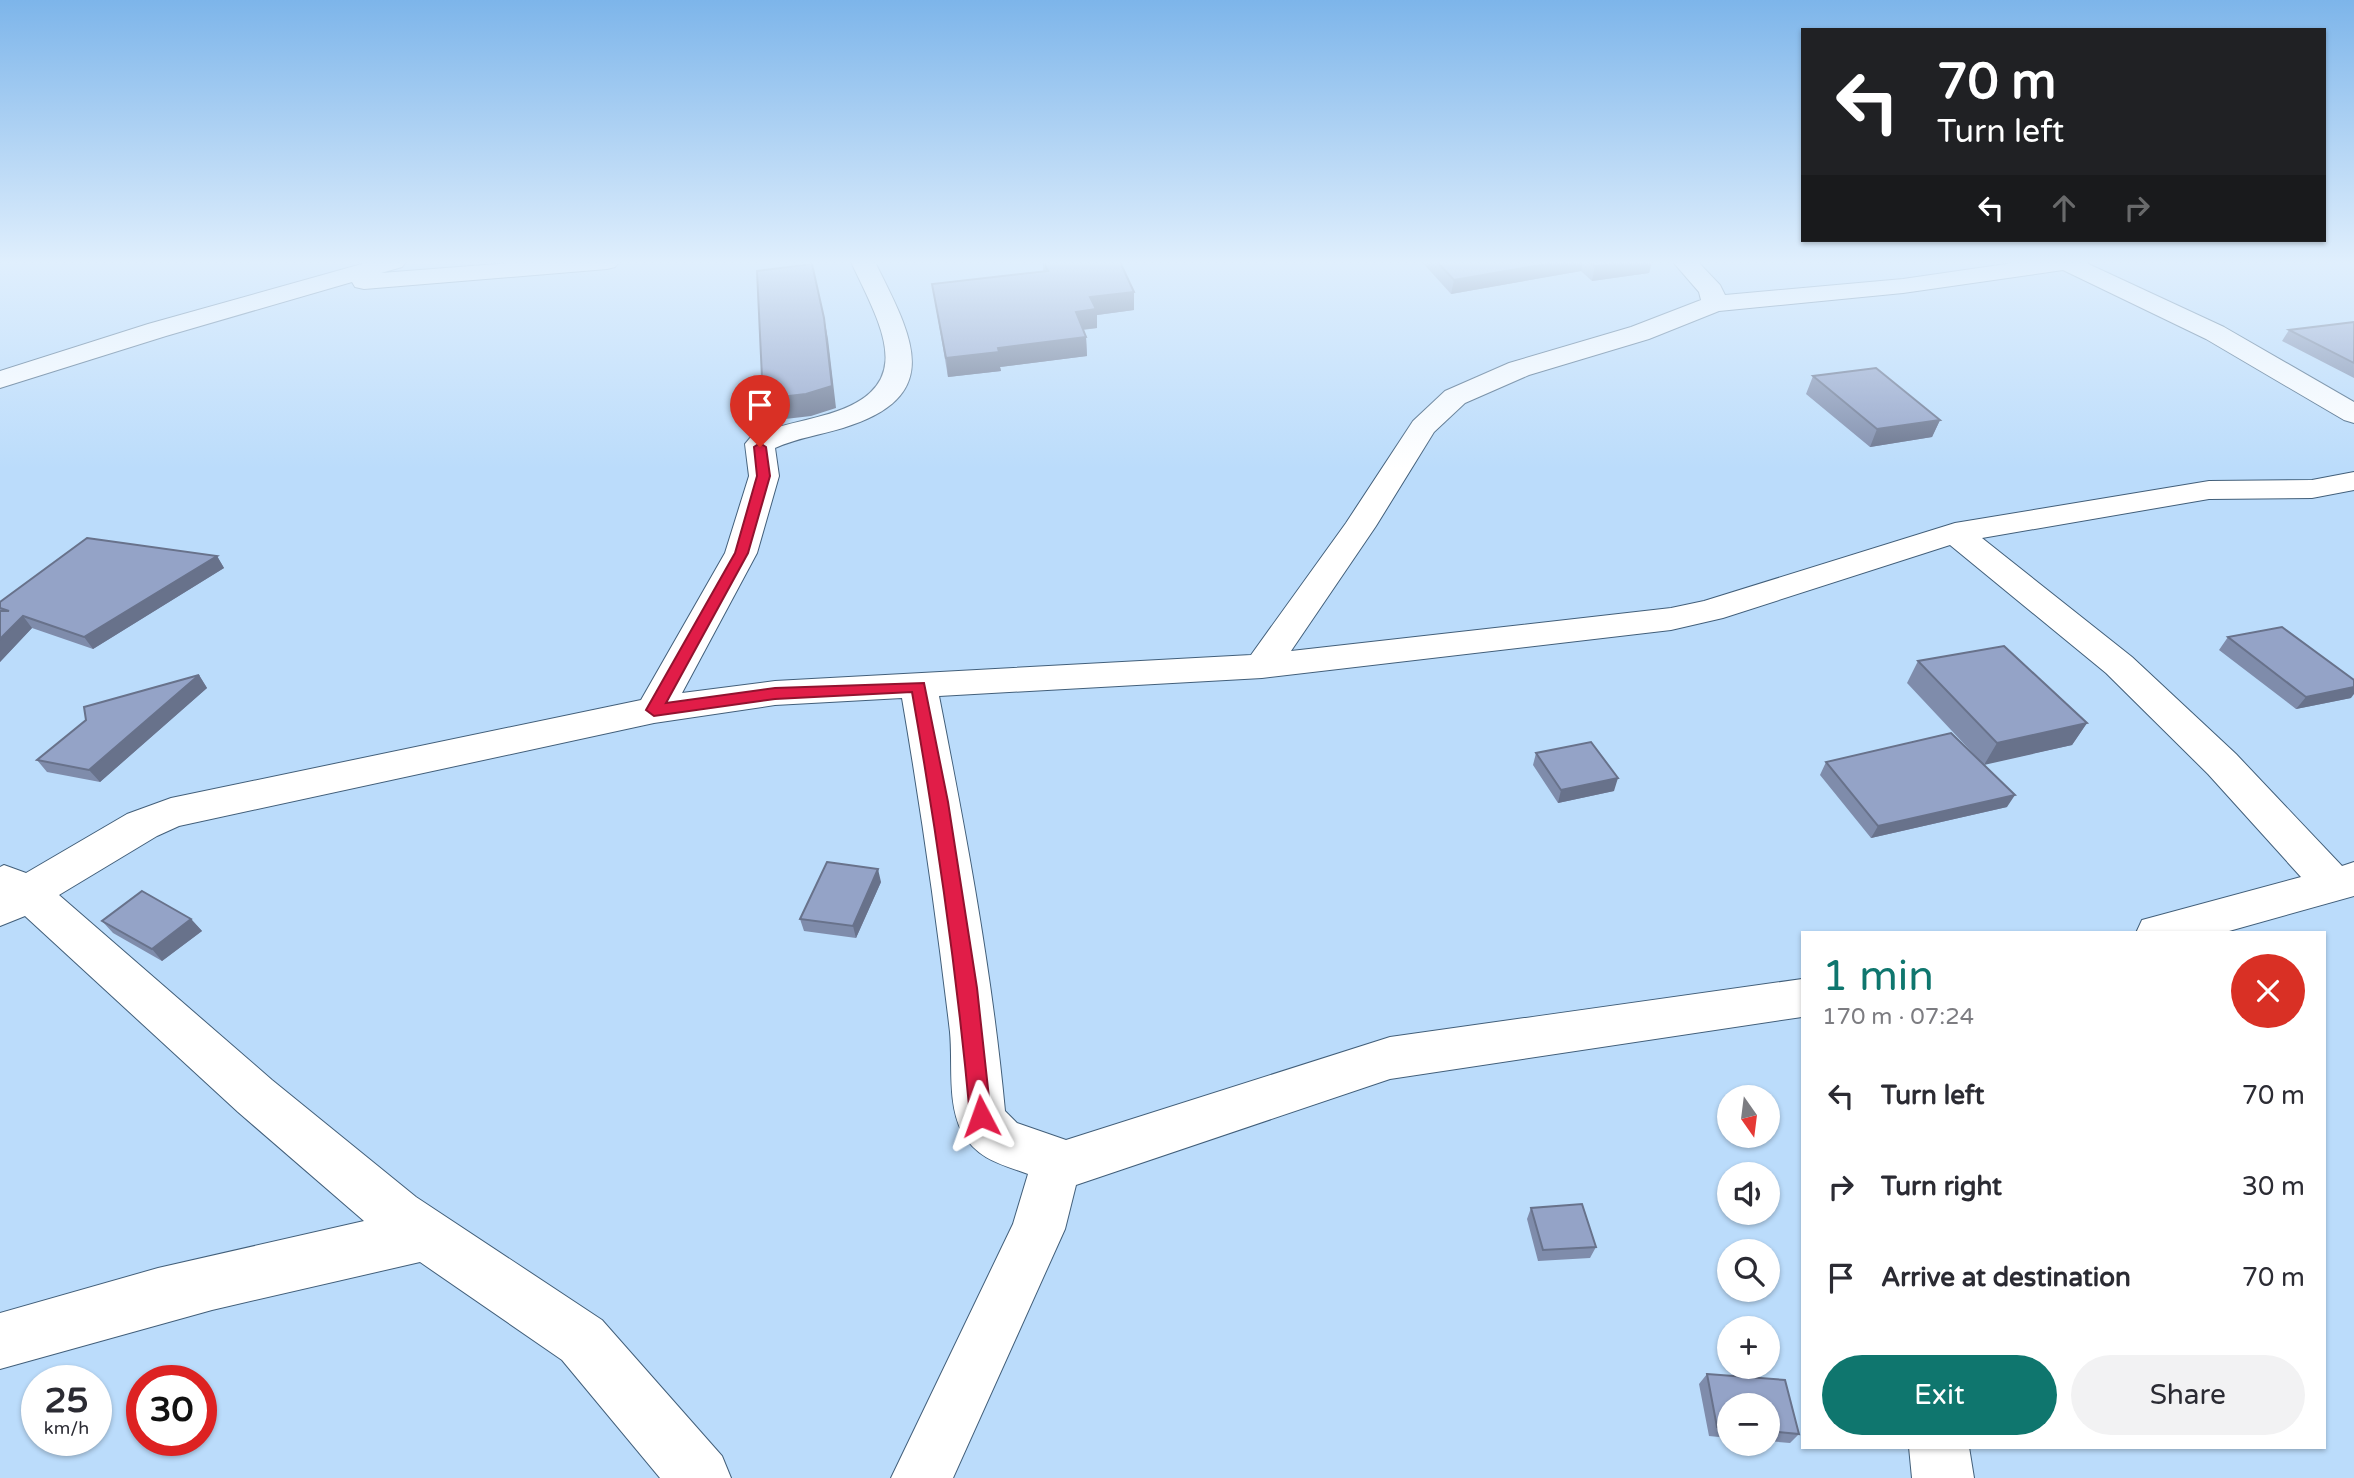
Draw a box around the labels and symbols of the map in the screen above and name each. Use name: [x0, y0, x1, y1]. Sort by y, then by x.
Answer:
pin: [730, 375, 790, 447]
position arrow: [944, 1079, 1018, 1153]
north arrow: [1717, 1085, 1780, 1148]
speed limit sign: 30: [126, 1365, 217, 1456]

